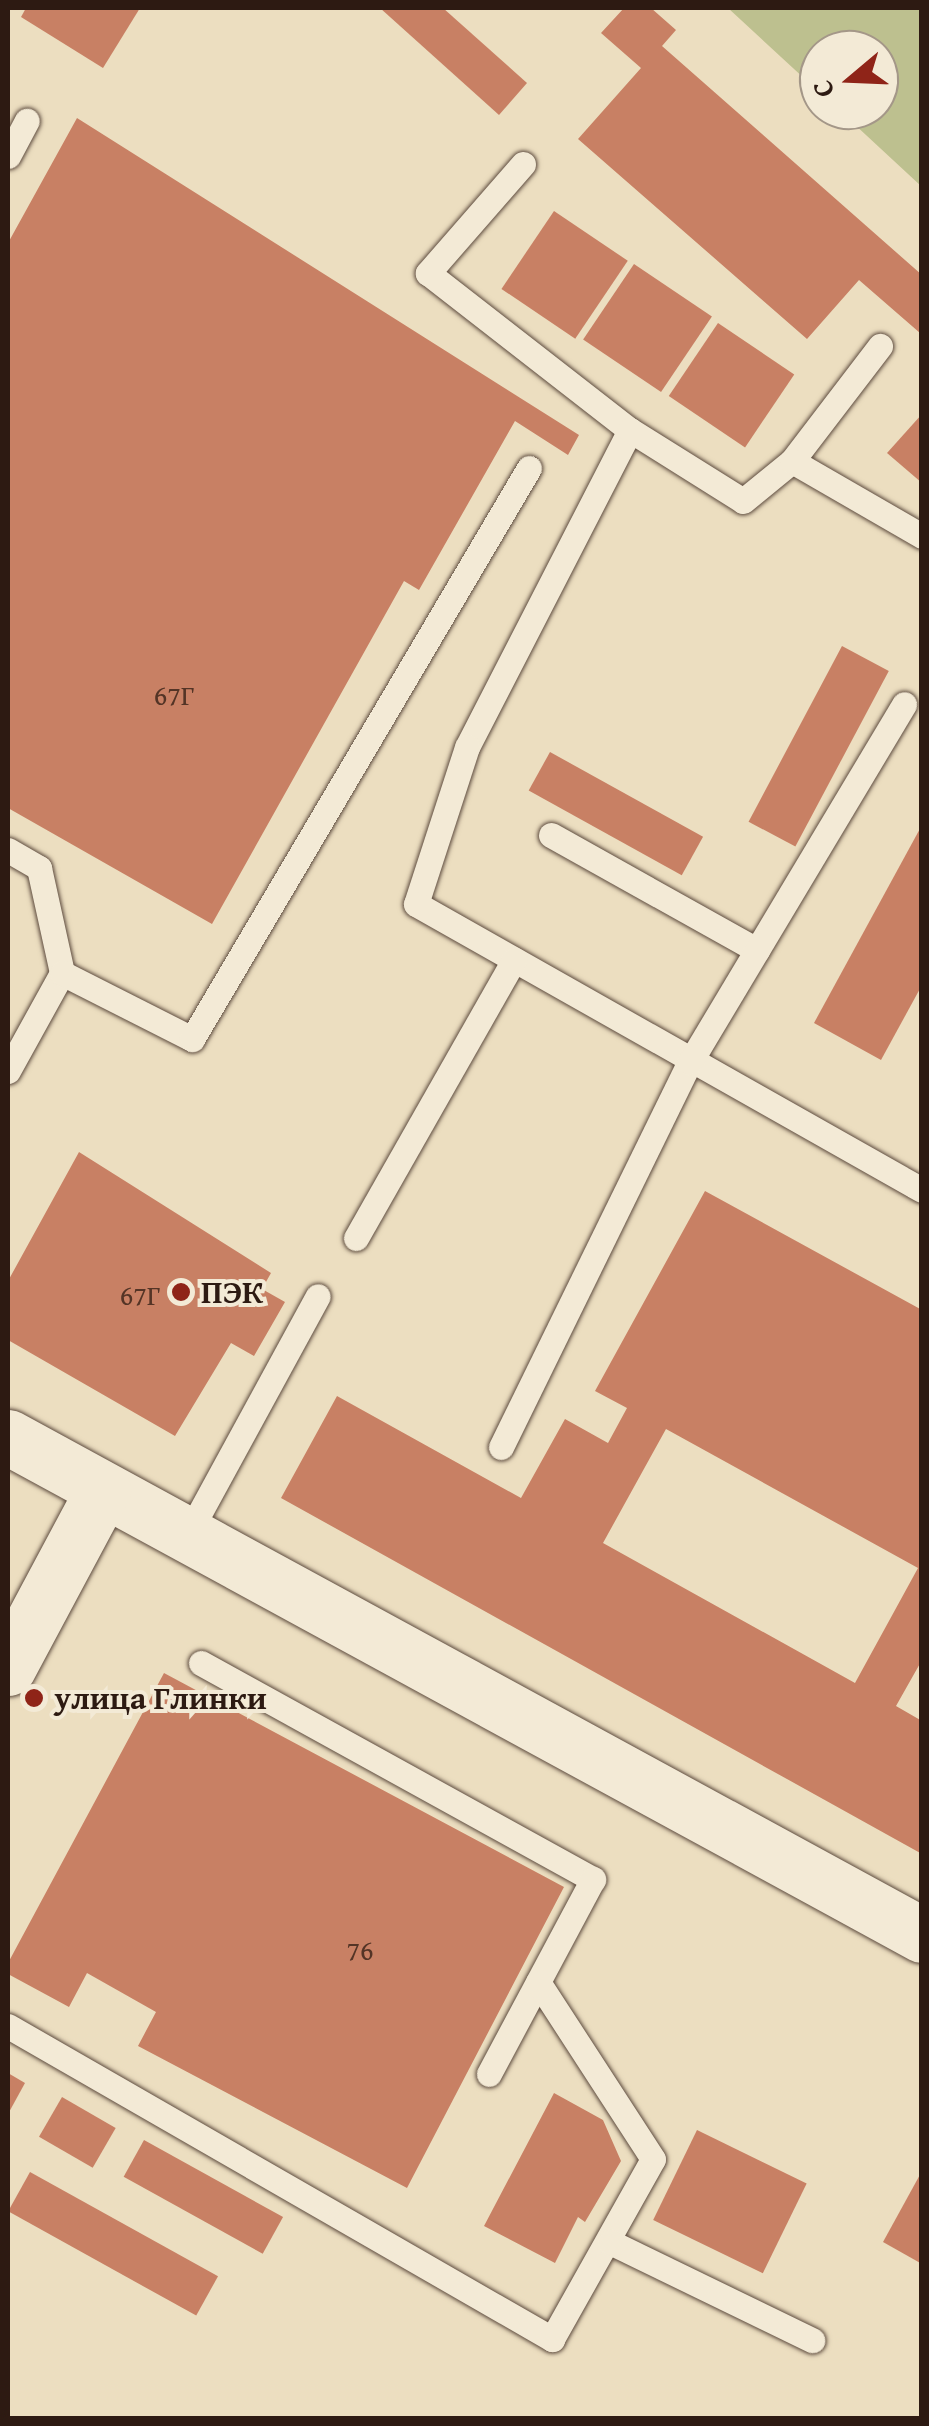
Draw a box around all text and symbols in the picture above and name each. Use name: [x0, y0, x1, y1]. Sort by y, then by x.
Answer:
north arrow: [799, 30, 899, 130]
text: С: [800, 75, 844, 103]
house number: 67Г: [154, 678, 194, 712]
place label: ПЭК: [201, 1273, 263, 1311]
house number: 67Г: [120, 1278, 160, 1312]
marker: ПЭК: [170, 1281, 192, 1303]
place label: улица Глинки: [54, 1679, 267, 1717]
marker: улица Глинки: [23, 1687, 45, 1709]
house number: 76: [347, 1933, 373, 1967]

